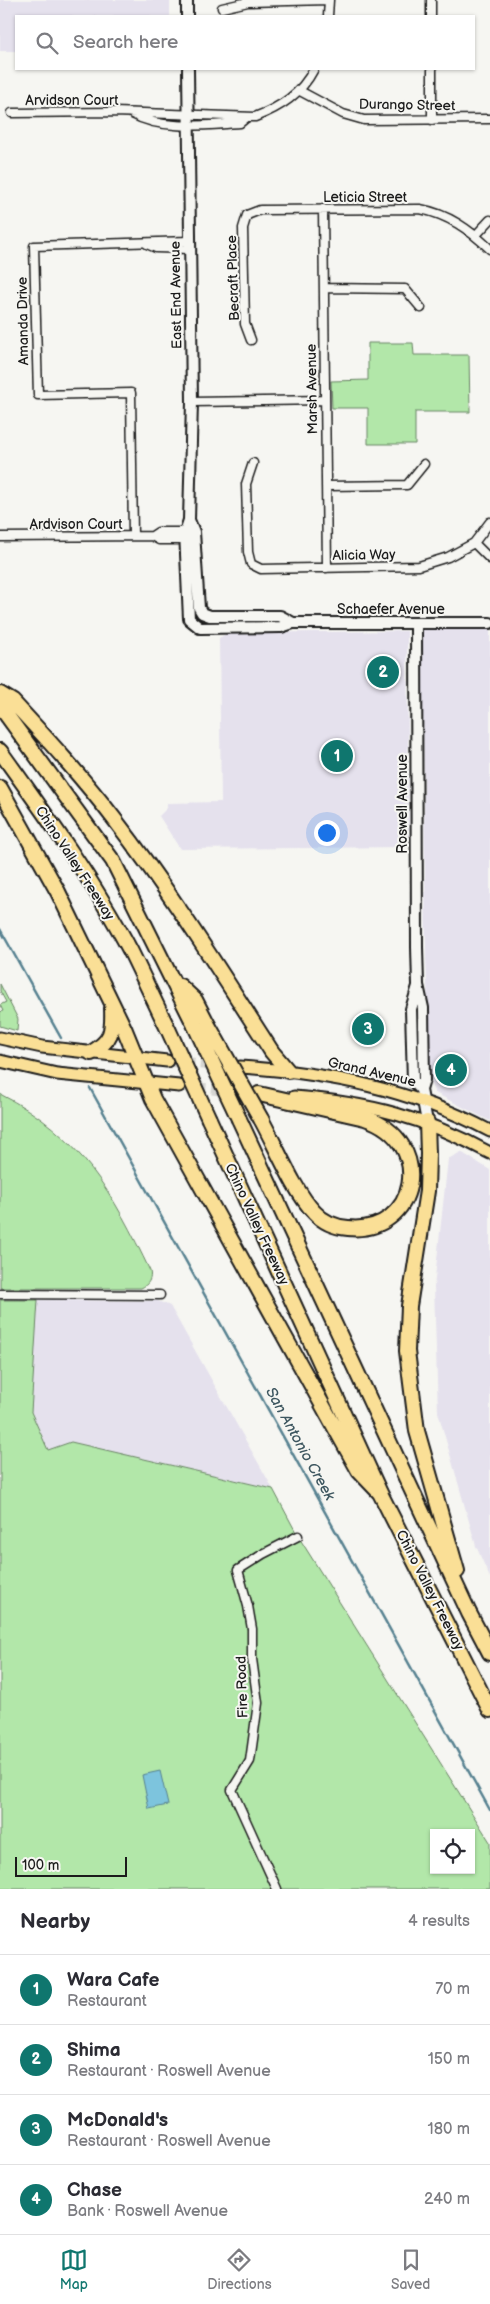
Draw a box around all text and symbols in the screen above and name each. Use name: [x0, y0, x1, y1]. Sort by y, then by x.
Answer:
search box: [15, 15, 475, 70]
icon: search: [33, 29, 61, 57]
text: Search here: [73, 31, 178, 54]
street label: Arvidson Court: [25, 92, 119, 109]
street label: Durango Street: [359, 96, 456, 114]
street label: Leticia Street: [323, 189, 408, 206]
street label: Becraft Place: [223, 235, 243, 321]
street label: East End Avenue: [167, 241, 185, 349]
street label: Amanda Drive: [14, 277, 32, 365]
street label: Marsh Avenue: [303, 344, 321, 434]
street label: Ardvison Court: [30, 516, 123, 533]
street label: Alicia Way: [332, 546, 396, 564]
street label: Schaefer Avenue: [337, 601, 445, 618]
pin: 2: [367, 653, 399, 691]
pin: 1: [321, 737, 353, 775]
street label: Roswell Avenue: [394, 754, 411, 854]
street label: Chino Valley Freeway: [32, 803, 119, 924]
your location: [314, 820, 340, 846]
pin: 3: [352, 1010, 384, 1048]
pin: 4: [435, 1051, 467, 1089]
street label: Grand Avenue: [326, 1054, 418, 1090]
street label: Chino Valley Freeway: [221, 1160, 293, 1288]
water label: San Antonio Creek: [261, 1384, 339, 1505]
street label: Chino Valley Freeway: [392, 1527, 468, 1653]
street label: Fire Road: [232, 1656, 252, 1718]
map controls: [430, 1829, 475, 1874]
button: locate: [430, 1829, 475, 1874]
scale bar: [15, 1854, 128, 1877]
text: 100 m: [22, 1857, 59, 1874]
text: Nearby: [20, 1909, 90, 1934]
text: 4 results: [408, 1912, 470, 1931]
text: Wara Cafe: [67, 1969, 160, 1992]
text: 1: [33, 1980, 39, 1999]
text: 70 m: [435, 1980, 470, 1999]
text: Restaurant: [67, 1992, 147, 2011]
text: Shima: [67, 2039, 121, 2062]
text: 2: [31, 2050, 41, 2069]
text: 150 m: [428, 2050, 470, 2069]
text: Restaurant · Roswell Avenue: [67, 2062, 271, 2081]
text: McDonald's: [67, 2109, 168, 2132]
text: 3: [31, 2120, 41, 2139]
text: 180 m: [428, 2120, 470, 2139]
text: Restaurant · Roswell Avenue: [67, 2132, 271, 2151]
text: Chase: [67, 2179, 122, 2202]
text: 4: [31, 2190, 41, 2209]
text: 240 m: [424, 2190, 470, 2209]
text: Bank · Roswell Avenue: [67, 2202, 228, 2221]
tab: Map: [60, 2246, 88, 2293]
tab: Directions: [207, 2246, 272, 2293]
tab: Saved: [391, 2246, 430, 2293]

